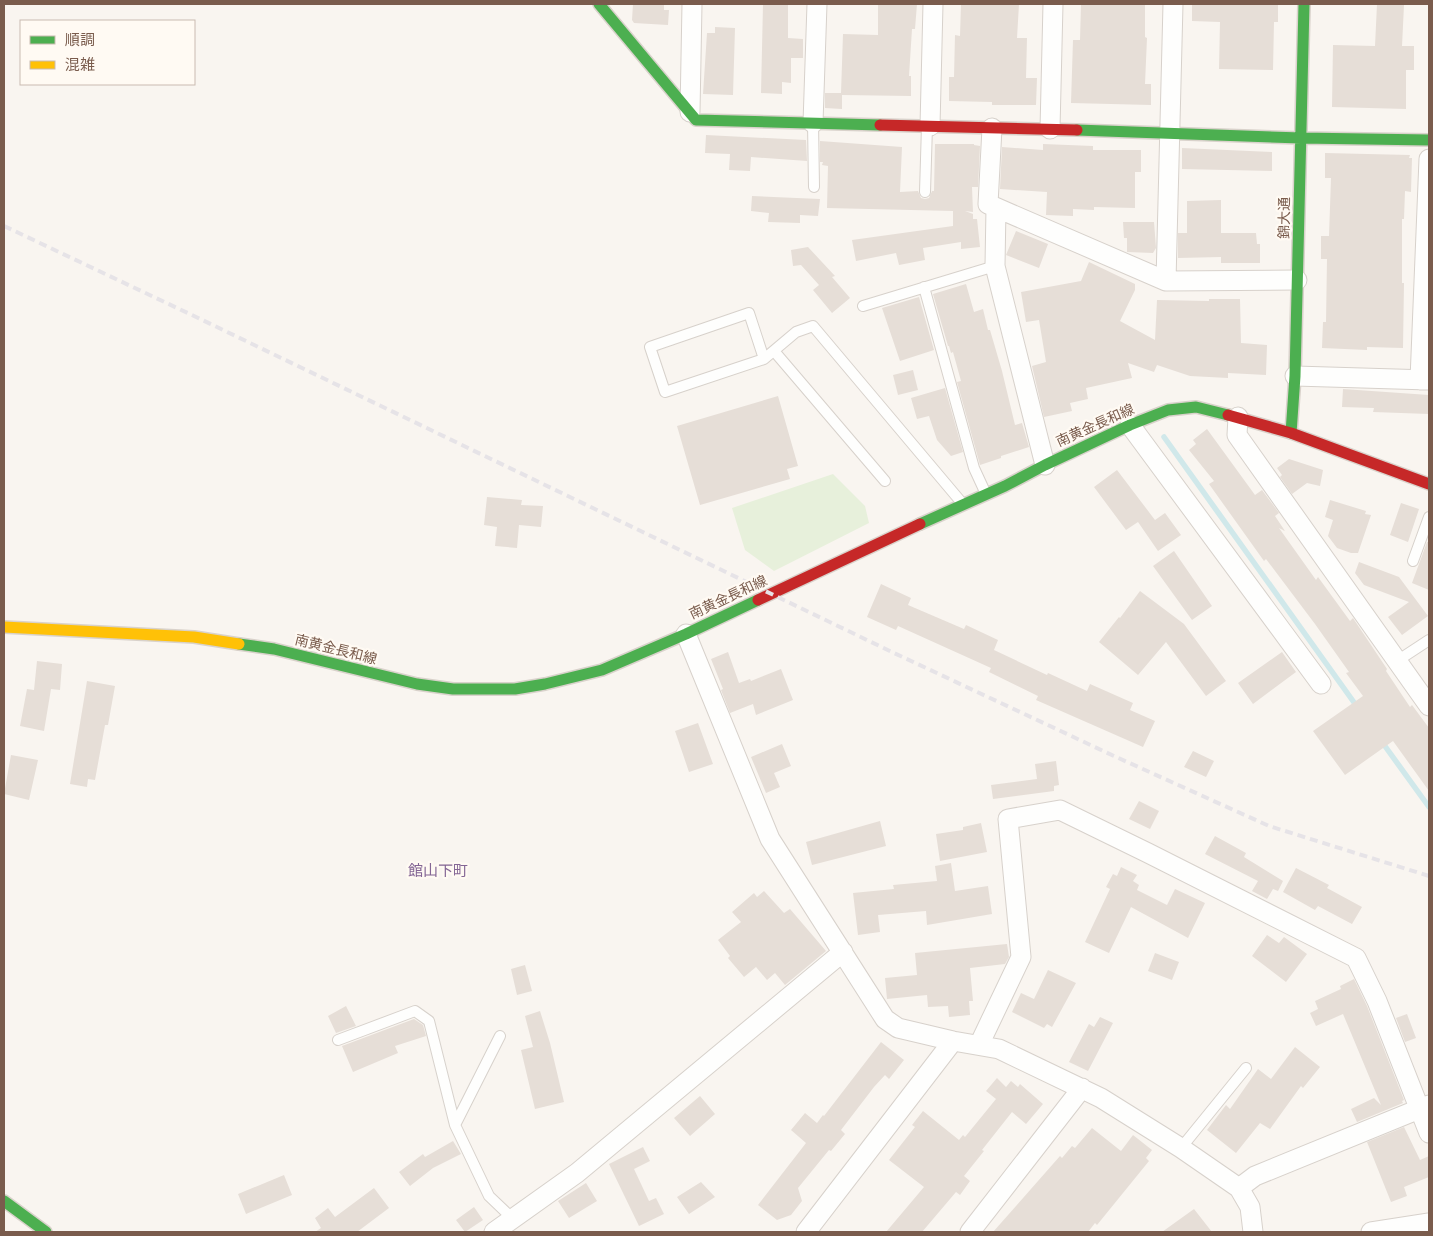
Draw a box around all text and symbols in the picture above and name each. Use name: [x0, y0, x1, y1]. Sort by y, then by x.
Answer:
legend: [20, 20, 195, 85]
text: 順調: [65, 30, 95, 49]
text: 混雑: [65, 55, 95, 74]
street label: 錦大通: [1275, 197, 1293, 239]
street label: 南黄金長和線: [1053, 400, 1137, 450]
street label: 南黄金長和線: [686, 571, 770, 623]
street label: 南黄金長和線: [293, 630, 379, 668]
district label: 館山下町: [408, 861, 468, 880]

